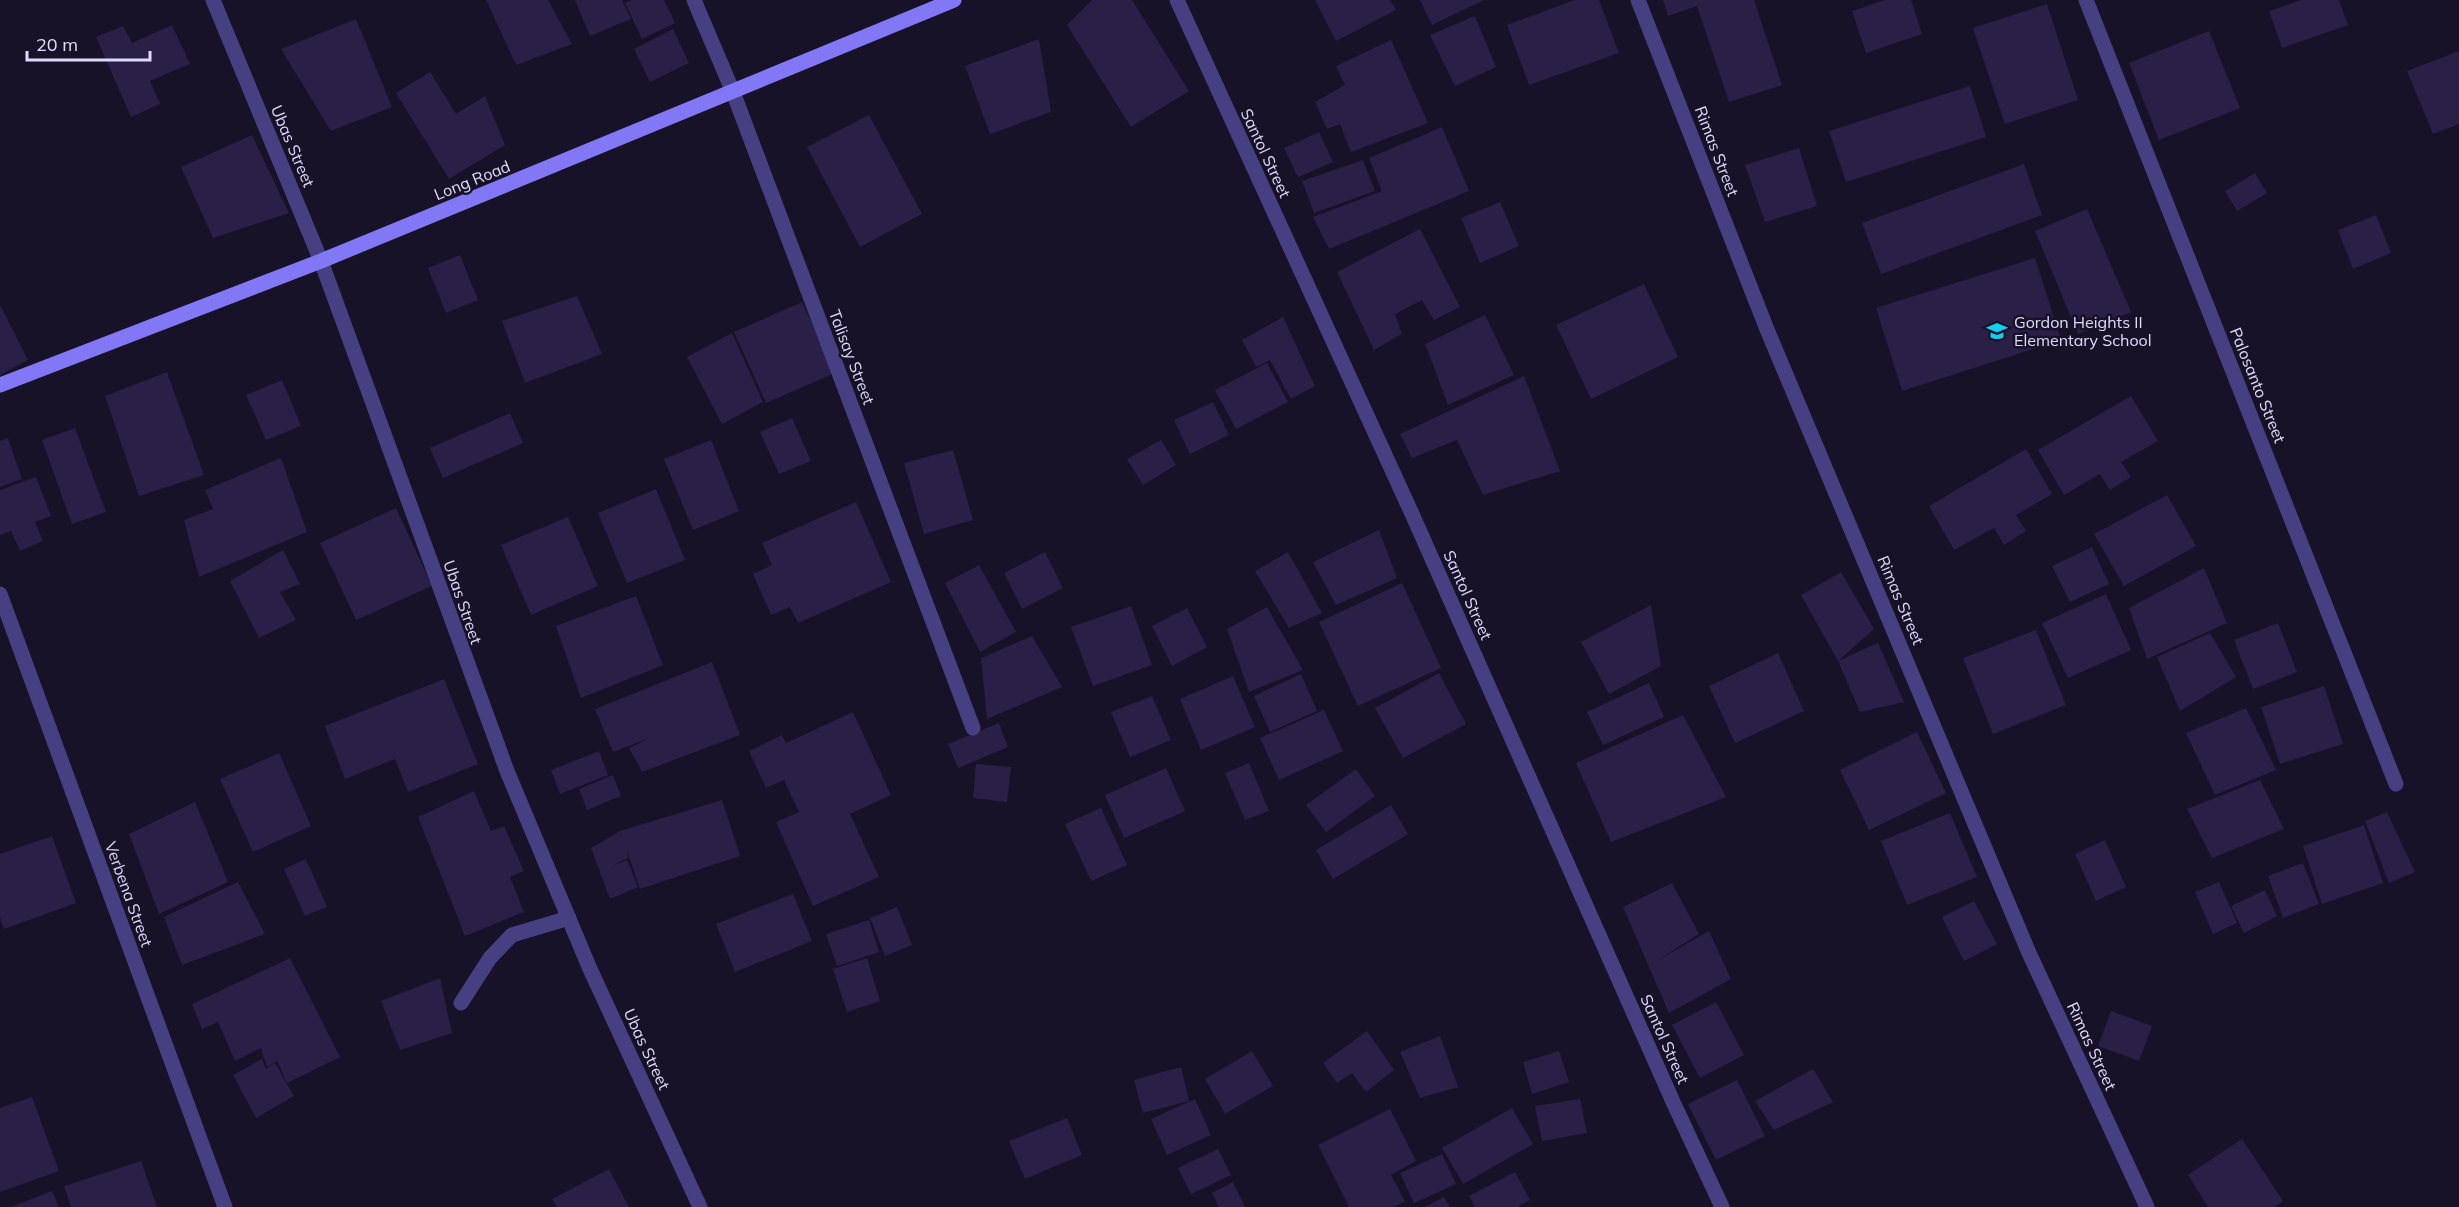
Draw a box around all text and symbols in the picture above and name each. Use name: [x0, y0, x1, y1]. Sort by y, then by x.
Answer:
scale bar: [27, 24, 150, 62]
text: 20 m: [36, 33, 78, 56]
street label: Ubas Street: [267, 102, 319, 190]
street label: Rimas Street: [1691, 103, 1743, 199]
street label: Santol Street: [1237, 105, 1295, 201]
street label: Long Road: [431, 156, 513, 204]
street label: Talisay Street: [825, 307, 879, 408]
place label: Gordon Heights II Elementary School: [2014, 312, 2152, 350]
school or university icon: Gordon Heights II Elementary School: [1985, 319, 2009, 343]
street label: Palosanto Street: [2226, 324, 2290, 446]
street label: Santol Street: [1439, 547, 1497, 643]
street label: Rimas Street: [1873, 552, 1929, 648]
street label: Ubas Street: [439, 557, 487, 647]
street label: Verbena Street: [101, 839, 157, 950]
street label: Santol Street: [1636, 991, 1694, 1087]
street label: Rimas Street: [2063, 999, 2121, 1094]
street label: Ubas Street: [620, 1005, 675, 1093]

